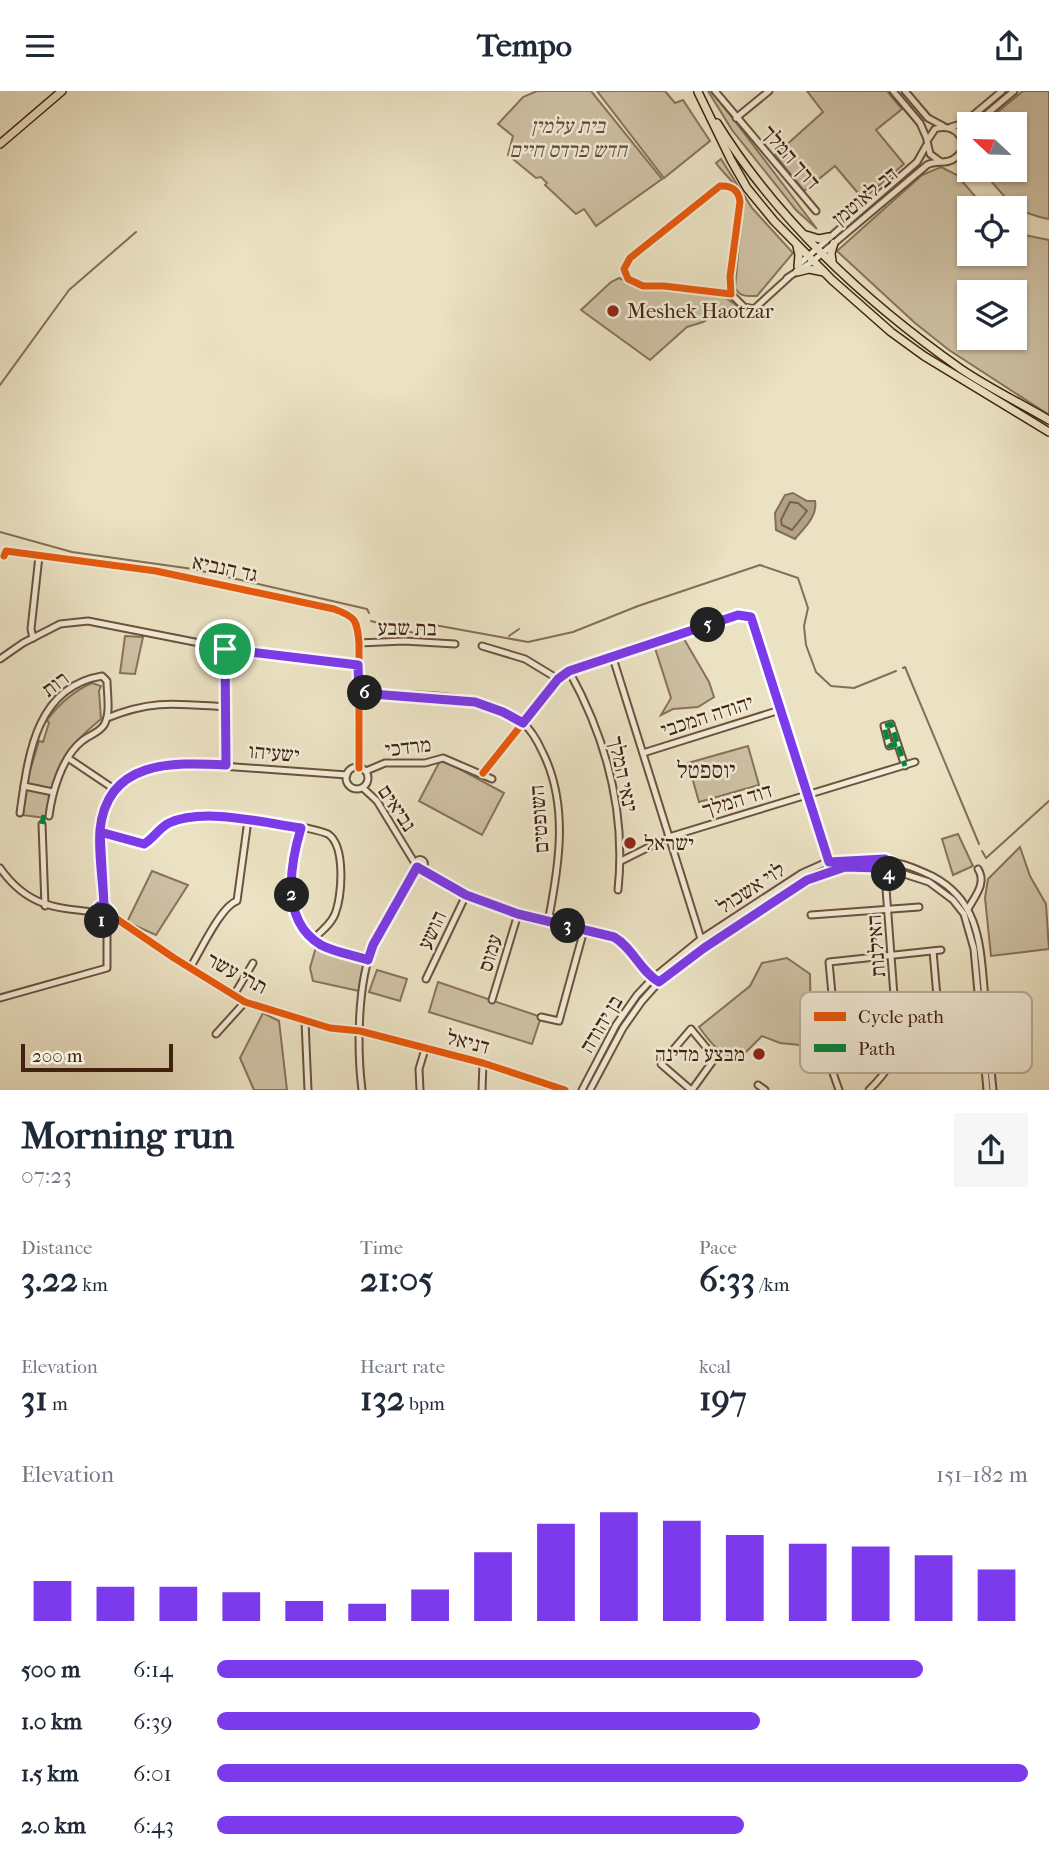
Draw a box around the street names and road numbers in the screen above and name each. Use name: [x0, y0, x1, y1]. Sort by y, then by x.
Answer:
street label: דרך המלך: [757, 120, 825, 194]
street label: דב לאוטמן: [827, 162, 903, 230]
street label: גד הנביא: [190, 549, 260, 587]
street label: בת שבע: [377, 615, 437, 641]
street label: רות: [37, 666, 73, 702]
street label: יהודה המכבי: [658, 690, 757, 742]
street label: מרדכי: [383, 732, 433, 762]
street label: ינאי המלך: [603, 734, 643, 814]
street label: ישעיהו: [247, 739, 301, 767]
street label: דוד המלך: [699, 778, 775, 822]
street label: נביאים: [373, 780, 421, 836]
street label: השופטים: [525, 784, 553, 854]
street label: לוי אשכול: [713, 857, 789, 919]
street label: הושע: [413, 907, 451, 953]
street label: האילנות: [862, 914, 890, 978]
street label: עמוס: [473, 931, 507, 975]
street label: תרי עשר: [203, 947, 271, 999]
street label: בן יהודה: [575, 991, 627, 1057]
street label: דניאל: [444, 1025, 492, 1059]

